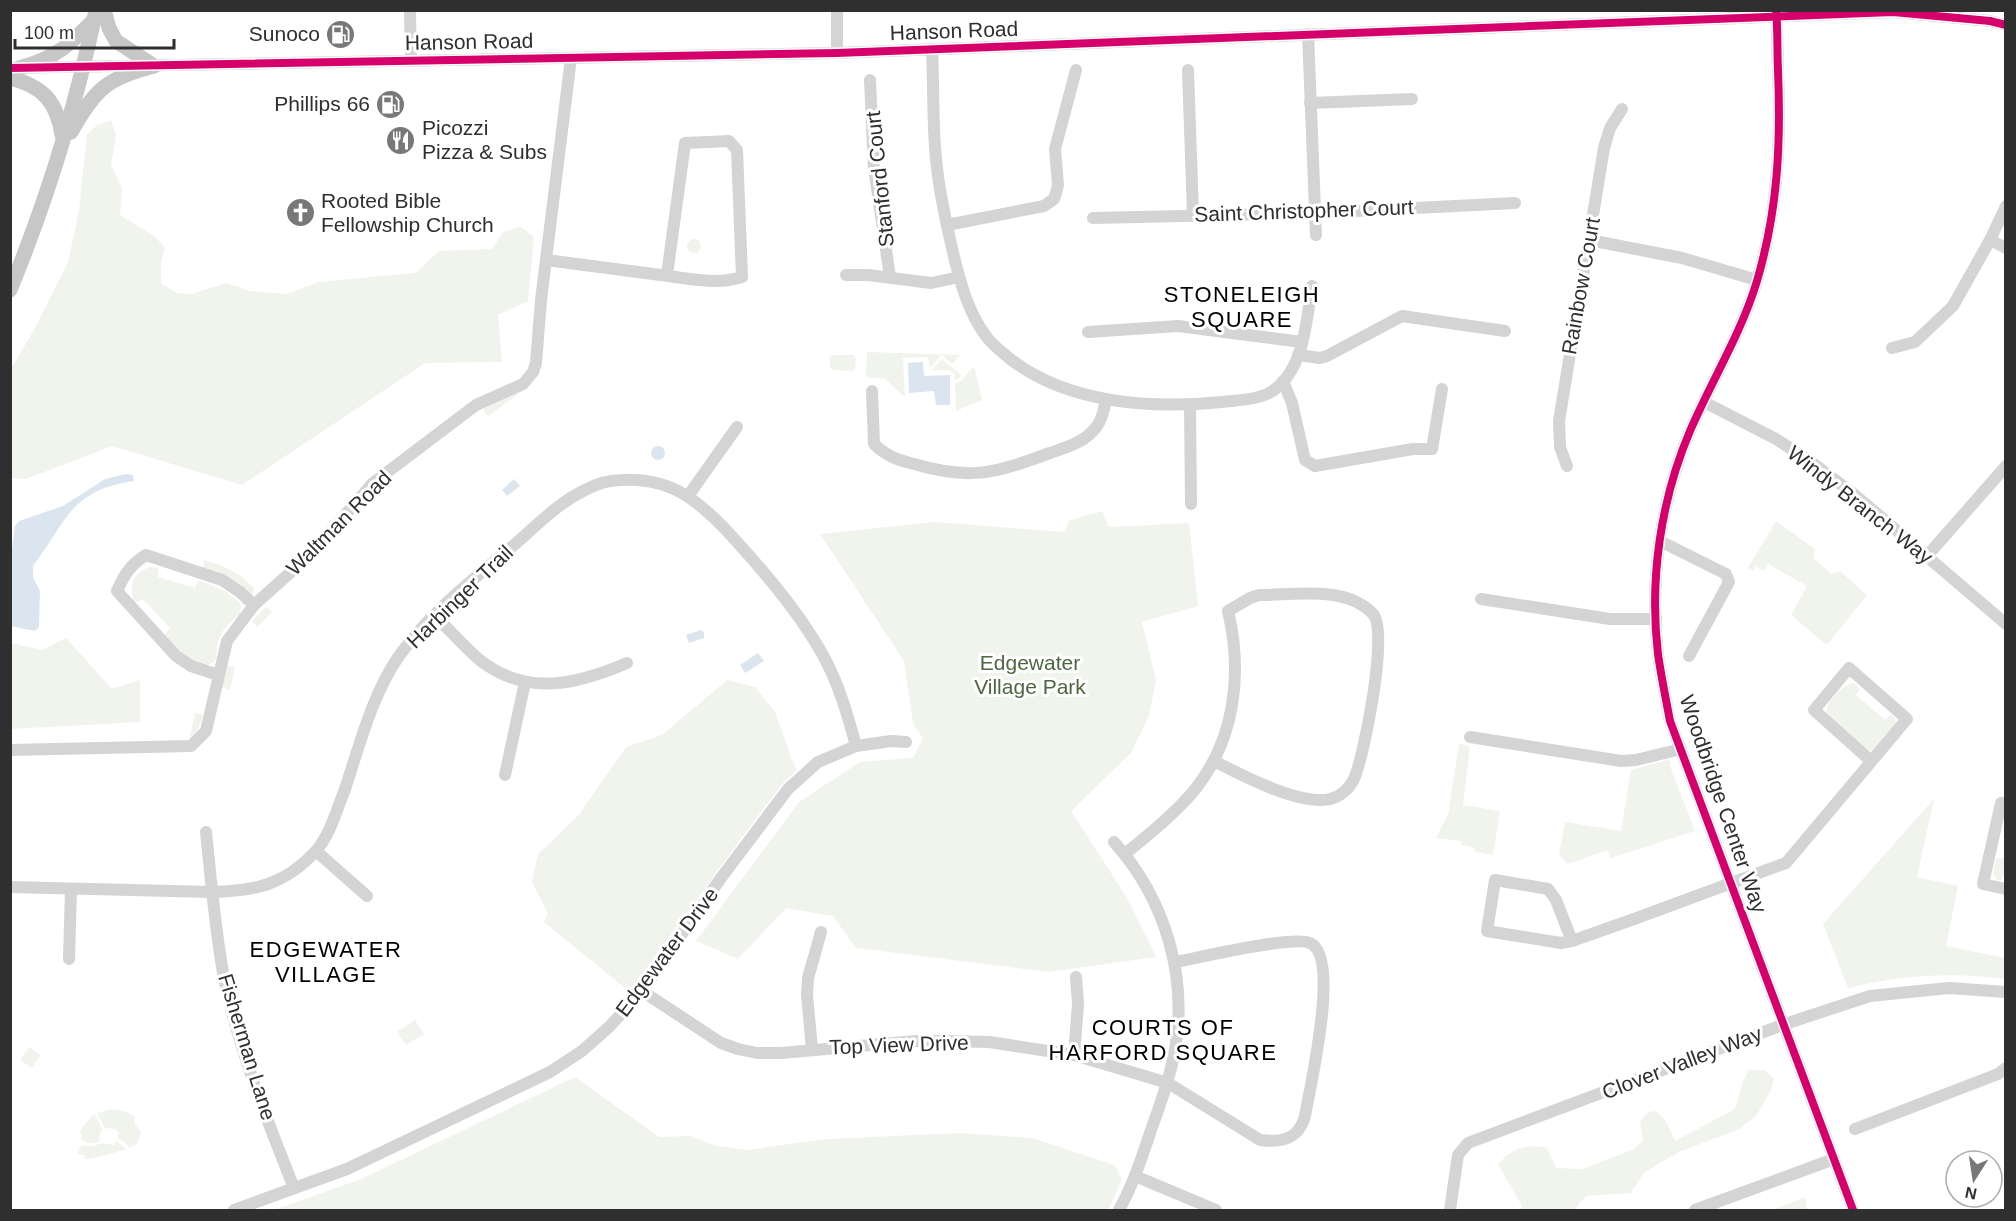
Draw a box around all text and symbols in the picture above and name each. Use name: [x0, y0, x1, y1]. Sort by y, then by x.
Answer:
scale bar: [15, 12, 174, 50]
street label: Hanson Road: [889, 17, 1019, 44]
fuel station icon: Sunoco: [325, 18, 357, 50]
place label: Sunoco: [249, 22, 320, 45]
text: 100 m: [24, 23, 74, 43]
street label: Hanson Road: [405, 29, 533, 54]
fuel station icon: Phillips 66: [375, 88, 407, 120]
place label: Phillips 66: [274, 92, 370, 115]
street label: Stanford Court: [861, 110, 898, 248]
place label: Picozzi Pizza & Subs: [422, 116, 547, 163]
restaurant icon: Picozzi Pizza & Subs: [385, 124, 417, 156]
place label: Rooted Bible Fellowship Church: [321, 189, 494, 236]
street label: Saint Christopher Court: [1194, 195, 1414, 226]
church icon: Rooted Bible Fellowship Church: [284, 197, 316, 229]
street label: Rainbow Court: [1557, 215, 1604, 356]
district label: STONELEIGH SQUARE: [1164, 282, 1320, 332]
street label: Windy Branch Way: [1783, 441, 1938, 569]
street label: Waltman Road: [282, 466, 396, 580]
street label: Harbinger Trail: [402, 541, 517, 653]
park label: Edgewater Village Park: [974, 651, 1086, 698]
street label: Woodbridge Center Way: [1675, 692, 1772, 916]
street label: Edgewater Drive: [611, 883, 722, 1021]
district label: EDGEWATER VILLAGE: [250, 937, 402, 987]
street label: Fisherman Lane: [214, 971, 281, 1123]
district label: COURTS OF HARFORD SQUARE: [1049, 1015, 1277, 1065]
street label: Clover Valley Way: [1599, 1021, 1765, 1104]
street label: Top View Drive: [829, 1031, 969, 1058]
north arrow: [1944, 1149, 2004, 1209]
text: N: [1964, 1184, 1978, 1203]

